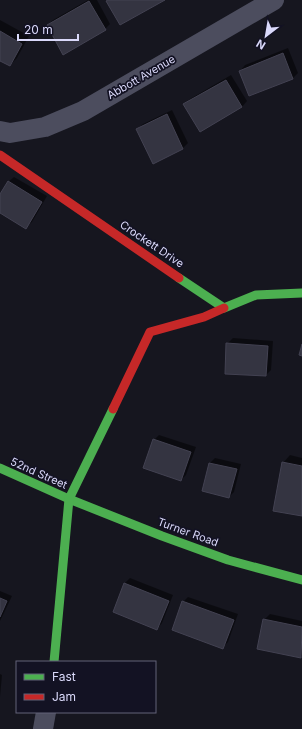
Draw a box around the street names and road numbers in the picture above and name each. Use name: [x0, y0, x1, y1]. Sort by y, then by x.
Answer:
street label: Abbott Avenue: [104, 52, 178, 102]
street label: Crockett Drive: [117, 217, 187, 271]
street label: 52nd Street: [8, 454, 70, 492]
street label: Turner Road: [156, 515, 220, 549]

